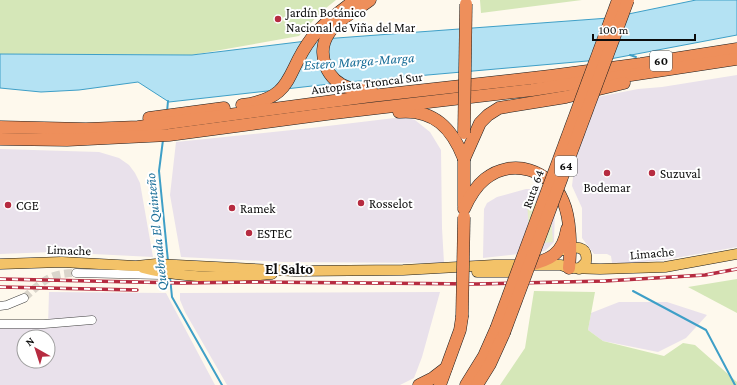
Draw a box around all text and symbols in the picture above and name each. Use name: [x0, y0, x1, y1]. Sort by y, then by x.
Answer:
place label: Jardín Botánico Nacional de Viña del Mar: [285, 5, 416, 35]
marker: Jardín Botánico Nacional de Viña del Mar: [273, 14, 283, 24]
scale bar: [593, 16, 695, 42]
text: 100 m: [599, 23, 629, 37]
water label: Estero Marga-Marga: [303, 49, 415, 73]
road number: 60: [650, 51, 672, 71]
street label: Autopista Troncal Sur: [310, 69, 424, 97]
road number: 64: [555, 156, 577, 176]
place label: Suzuval: [660, 166, 701, 181]
street label: Ruta 64: [519, 167, 547, 210]
marker: Bodemar: [602, 168, 612, 178]
marker: Suzuval: [647, 168, 657, 178]
water label: Quebrada El Quinteño: [142, 172, 170, 292]
place label: Bodemar: [583, 180, 631, 195]
place label: Rosselot: [369, 196, 413, 211]
place label: CGE: [16, 198, 39, 213]
marker: Rosselot: [356, 198, 366, 208]
marker: CGE: [3, 200, 13, 210]
place label: Ramek: [240, 201, 276, 216]
marker: Ramek: [227, 203, 237, 213]
place label: ESTEC: [257, 226, 292, 241]
marker: ESTEC: [244, 228, 254, 238]
street label: Limache: [47, 242, 92, 258]
street label: Limache: [629, 244, 675, 262]
district label: El Salto: [265, 261, 313, 277]
north arrow: [16, 329, 56, 369]
text: N: [23, 334, 37, 348]

